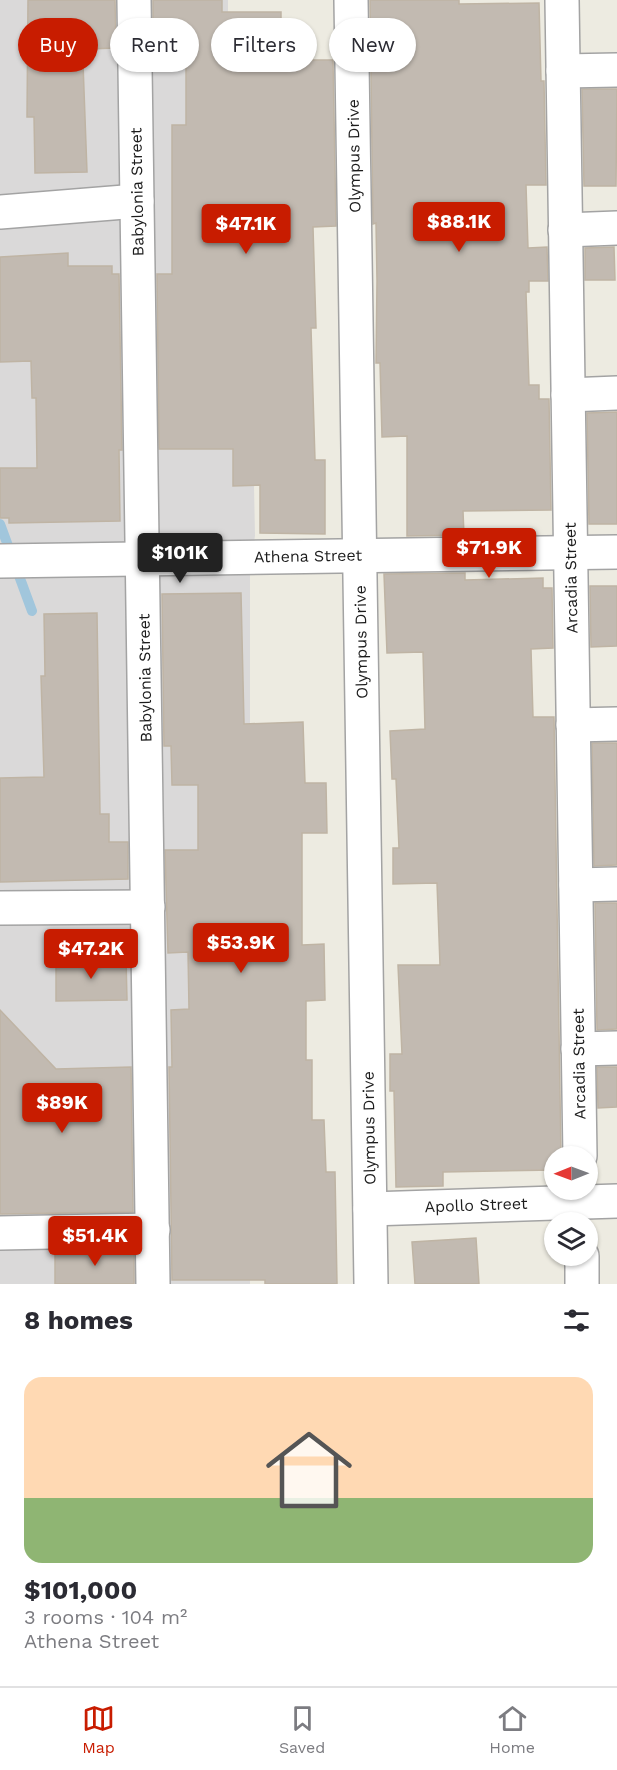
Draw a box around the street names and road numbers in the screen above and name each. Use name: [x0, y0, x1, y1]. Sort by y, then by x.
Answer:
street label: Olympus Drive: [344, 99, 364, 213]
street label: Babylonia Street: [126, 127, 148, 256]
street label: Arcadia Street: [561, 522, 581, 634]
street label: Athena Street: [254, 546, 362, 566]
street label: Olympus Drive: [351, 585, 371, 699]
street label: Babylonia Street: [134, 613, 156, 742]
street label: Arcadia Street: [569, 1008, 589, 1120]
street label: Olympus Drive: [359, 1071, 379, 1185]
street label: Apollo Street: [424, 1194, 528, 1216]

